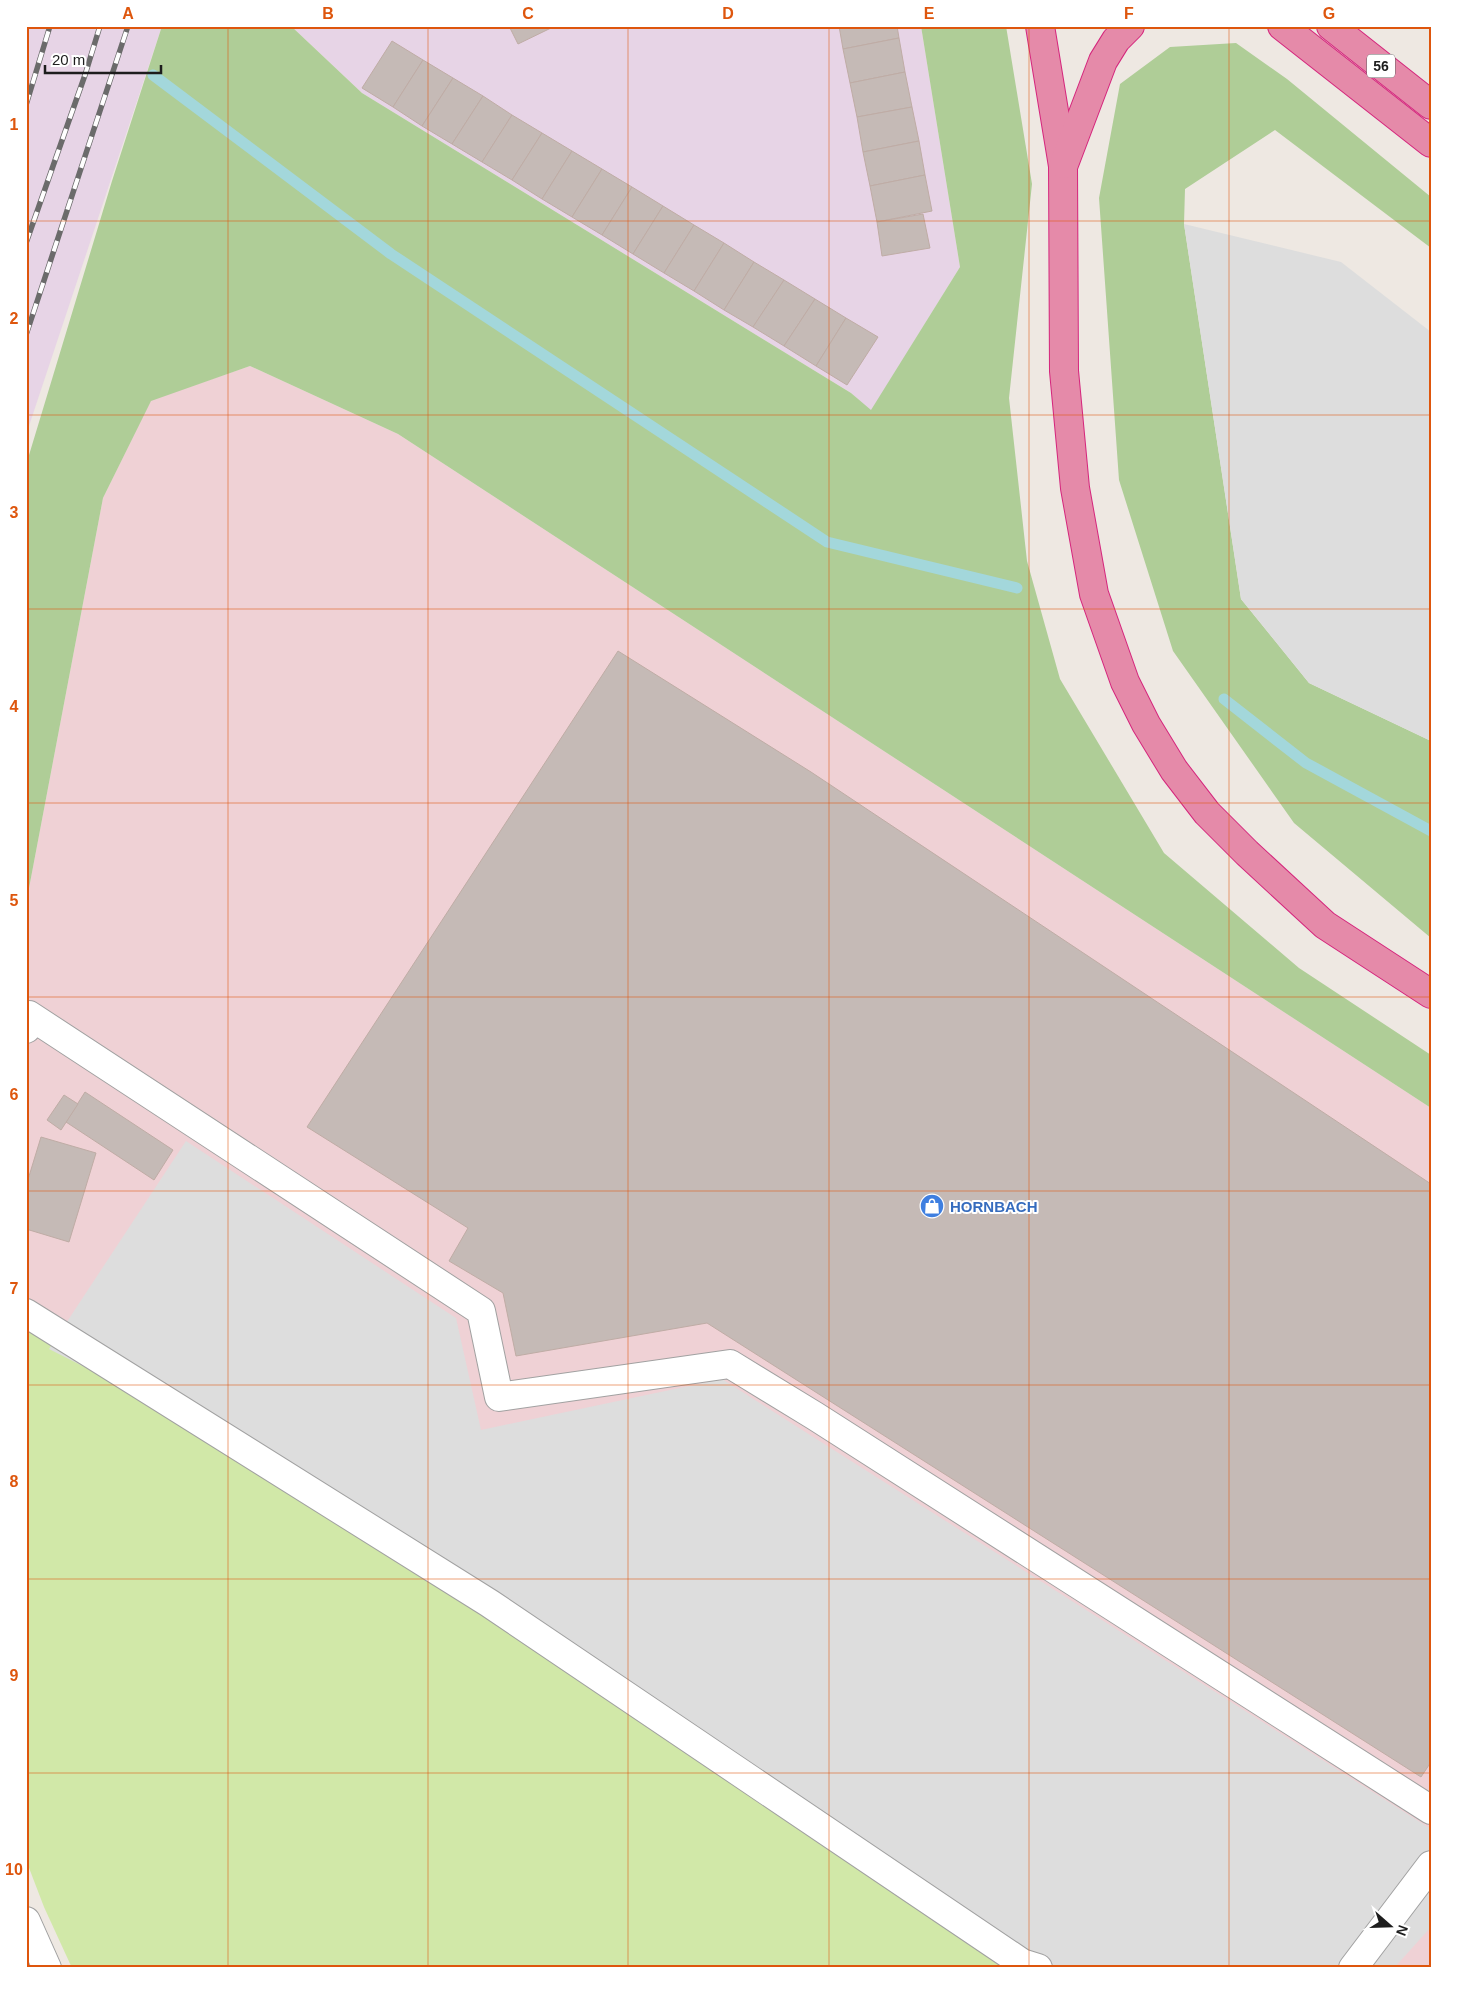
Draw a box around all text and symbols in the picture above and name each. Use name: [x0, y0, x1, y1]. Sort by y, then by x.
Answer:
text: A: [122, 5, 134, 22]
text: B: [322, 5, 334, 22]
text: C: [522, 5, 534, 22]
text: D: [722, 5, 734, 22]
text: E: [924, 5, 935, 22]
text: F: [1124, 5, 1134, 22]
text: G: [1323, 5, 1335, 22]
scale bar: [45, 42, 161, 74]
text: 20 m: [52, 51, 85, 68]
road number: 56: [1367, 54, 1395, 78]
text: 1: [10, 116, 19, 133]
text: 2: [10, 310, 19, 327]
text: 3: [10, 504, 19, 521]
text: 4: [10, 698, 19, 715]
text: 5: [10, 892, 19, 909]
text: 6: [10, 1086, 19, 1103]
shop icon: HORNBACH: [919, 1193, 945, 1219]
place label: HORNBACH: [950, 1198, 1038, 1215]
text: 7: [10, 1280, 19, 1297]
text: 8: [10, 1473, 19, 1490]
text: 9: [10, 1667, 19, 1684]
text: 10: [5, 1861, 23, 1878]
north arrow: [1364, 1902, 1414, 1952]
text: N: [1393, 1923, 1411, 1938]

